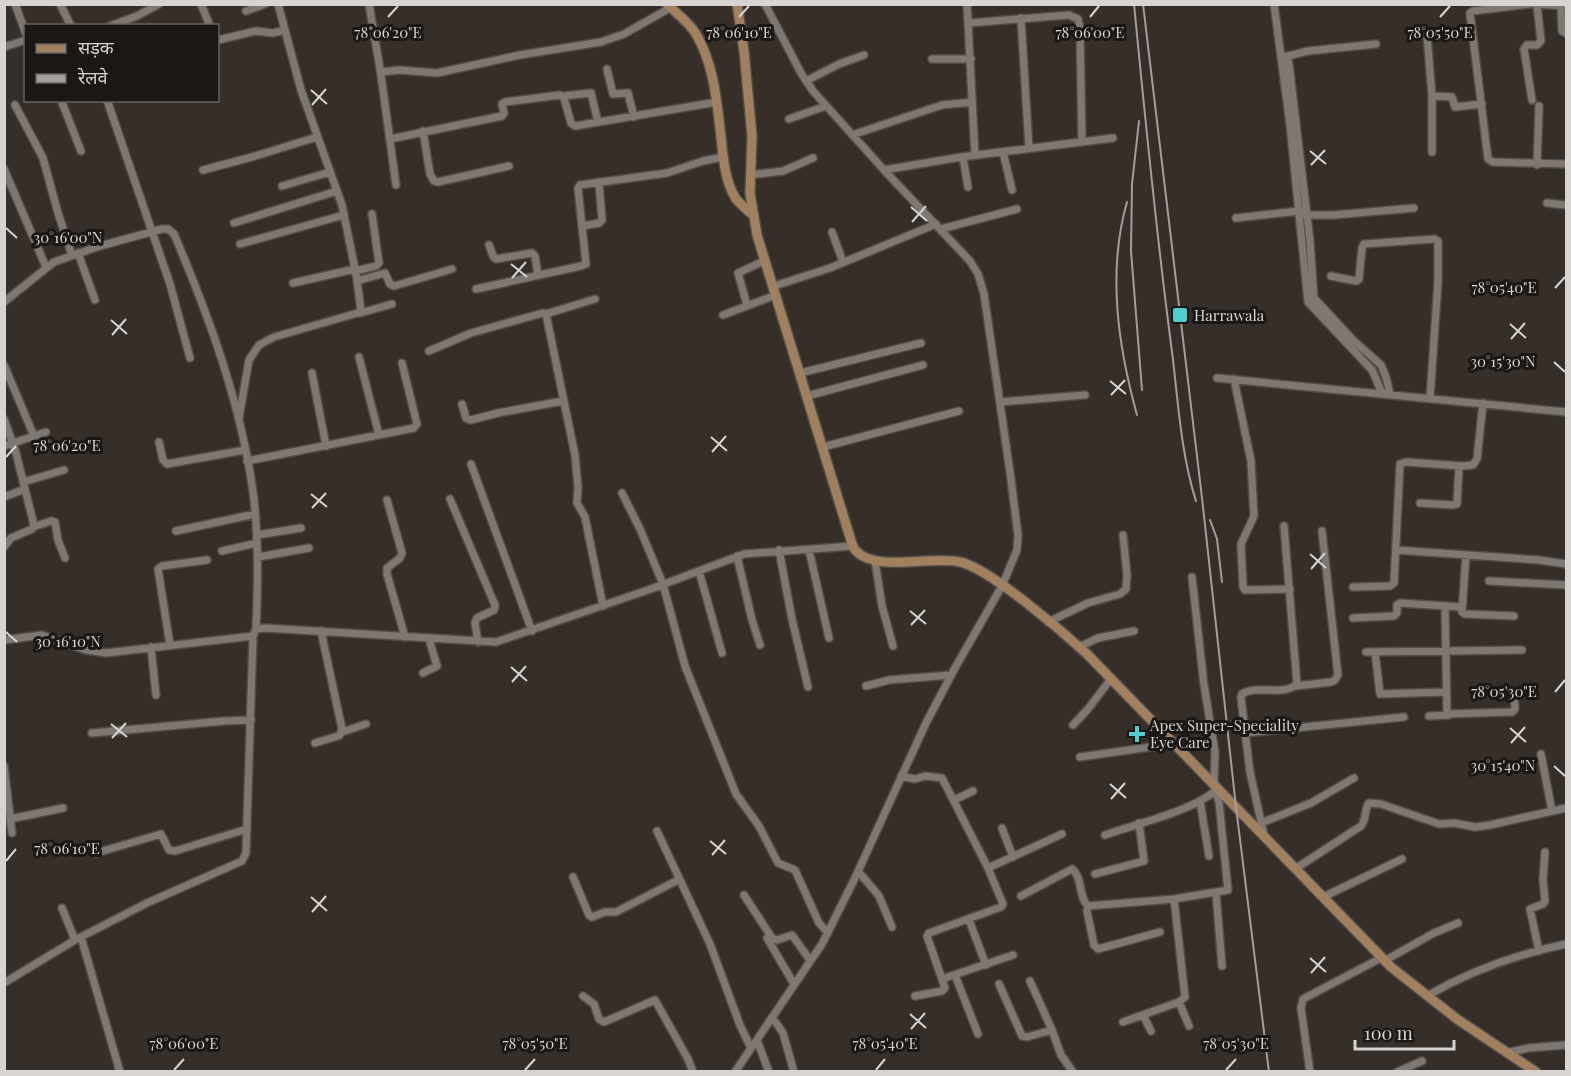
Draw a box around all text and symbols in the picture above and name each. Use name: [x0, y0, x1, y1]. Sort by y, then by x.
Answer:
text: 78°06'20"E: [354, 22, 422, 42]
text: 78°06'10"E: [706, 22, 772, 42]
text: 78°06'00"E: [1056, 22, 1124, 42]
text: 78°05'50"E: [1407, 22, 1473, 42]
legend: [24, 24, 219, 102]
text: सड़क: [78, 35, 115, 59]
text: रेलवे: [77, 65, 109, 89]
text: 30°16'00"N: [34, 227, 103, 247]
text: 78°05'40"E: [1471, 277, 1537, 297]
place label: Harrawala: [1194, 305, 1265, 325]
marker: Harrawala: [1171, 306, 1189, 324]
text: 30°15'30"N: [1470, 351, 1536, 371]
text: 78°06'20"E: [33, 435, 101, 455]
text: 30°16'10"N: [35, 631, 101, 651]
text: 78°05'30"E: [1471, 681, 1537, 701]
place label: Apex Super-Speciality Eye Care: [1149, 715, 1299, 752]
marker: Apex Super-Speciality Eye Care: [1128, 725, 1146, 743]
text: 30°15'40"N: [1471, 755, 1536, 775]
text: 78°06'10"E: [34, 838, 100, 858]
scale bar: [1355, 1013, 1454, 1051]
text: 100 m: [1364, 1021, 1413, 1045]
text: 78°06'00"E: [150, 1033, 218, 1053]
text: 78°05'50"E: [502, 1033, 568, 1053]
text: 78°05'40"E: [852, 1033, 918, 1053]
text: 78°05'30"E: [1203, 1033, 1269, 1053]

